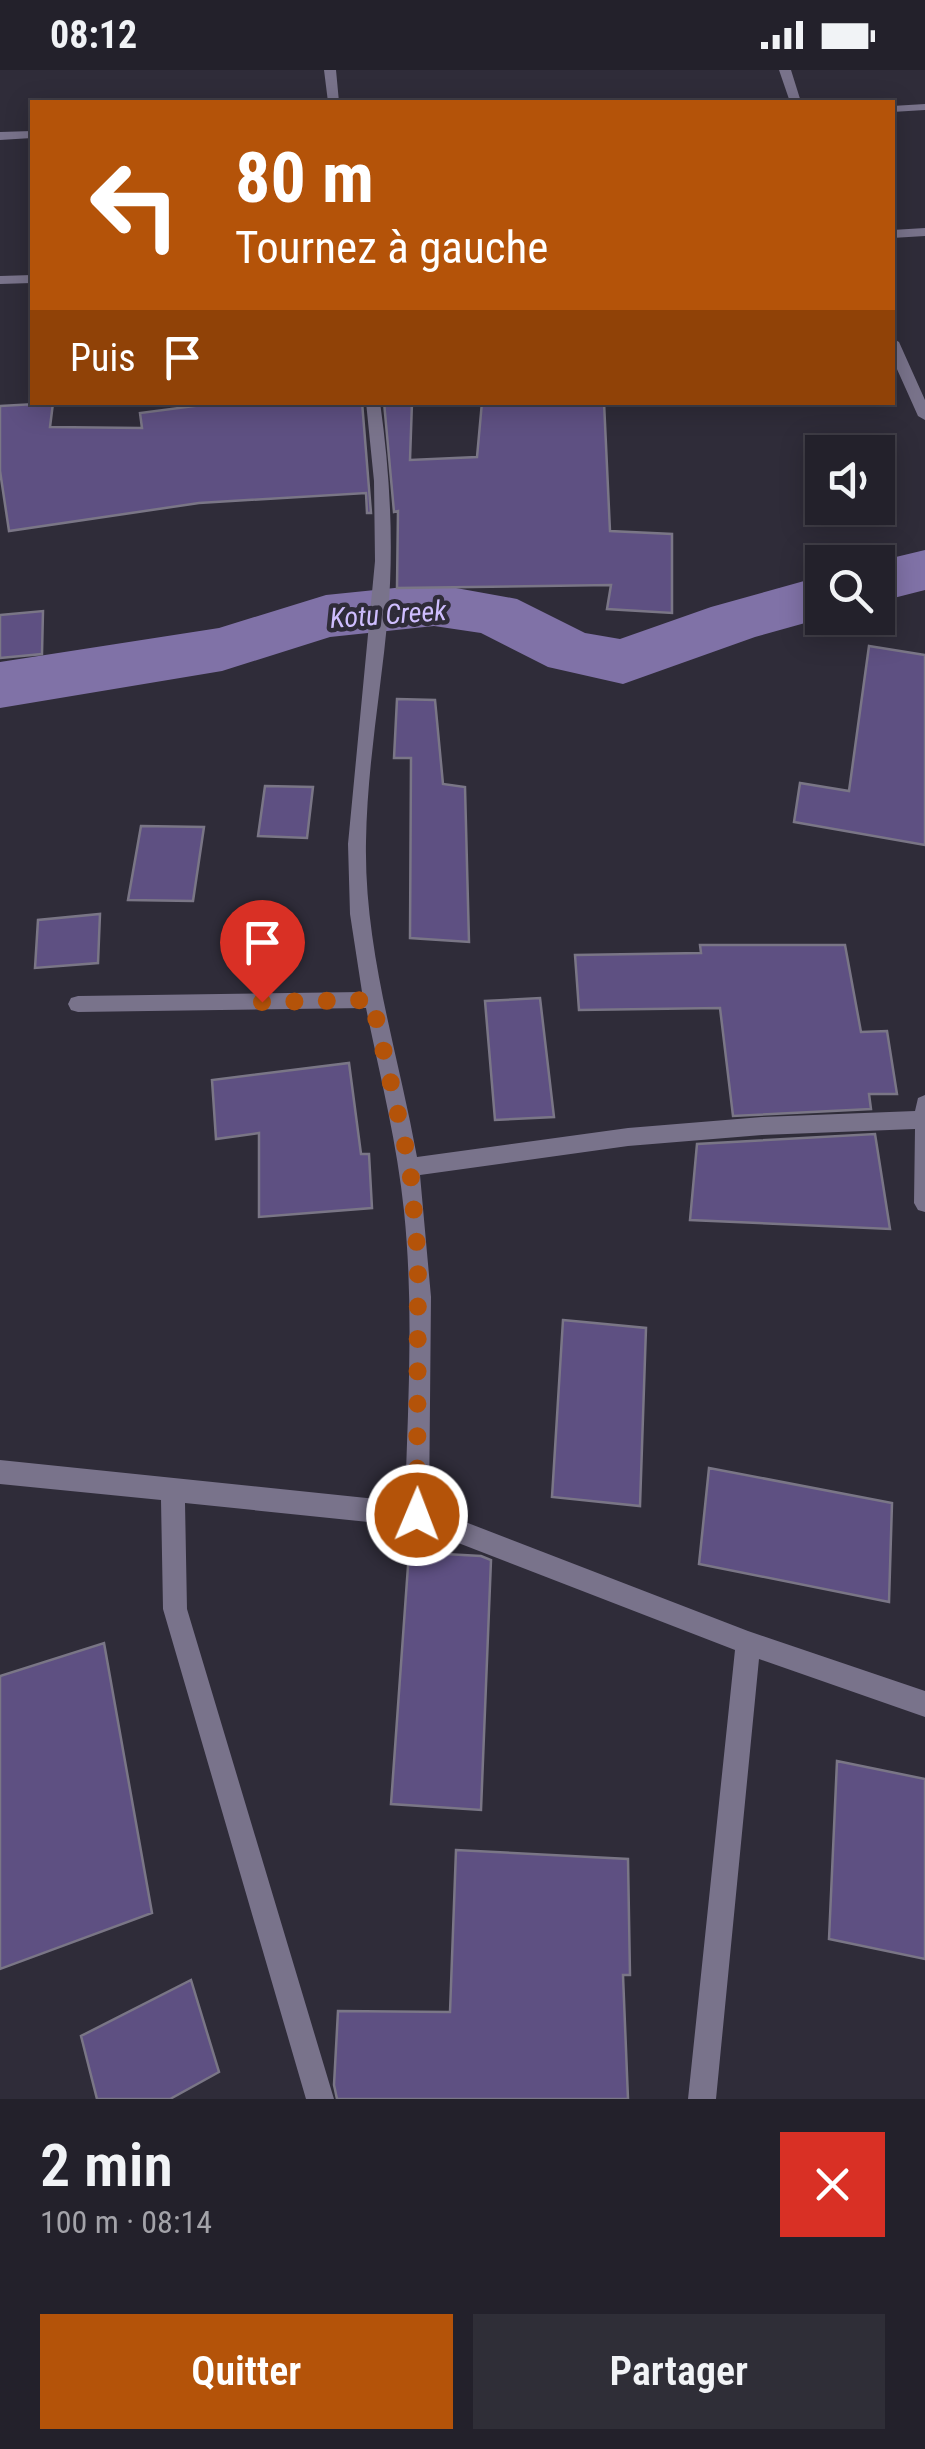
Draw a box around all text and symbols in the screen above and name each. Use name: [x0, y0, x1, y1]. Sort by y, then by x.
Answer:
text: 08:12: [50, 13, 137, 57]
text: 80 m: [235, 137, 374, 219]
icon: left: [70, 140, 200, 270]
text: Tournez à gauche: [235, 221, 548, 274]
icon: arrive: [155, 330, 210, 385]
text: Puis: [70, 336, 135, 380]
map controls: [805, 435, 895, 635]
button: sound: [805, 435, 895, 525]
button: search: [805, 545, 895, 635]
water label: Kotu Creek: [329, 594, 448, 635]
pin: [220, 900, 305, 1003]
icon: arrive: [235, 915, 290, 970]
position arrow: [365, 1463, 469, 1567]
text: 2 min: [40, 2130, 173, 2201]
button: close: [780, 2132, 885, 2237]
text: 100 m · 08:14: [40, 2203, 212, 2241]
button: Quitter: [40, 2314, 453, 2429]
button: Partager: [473, 2314, 885, 2429]

